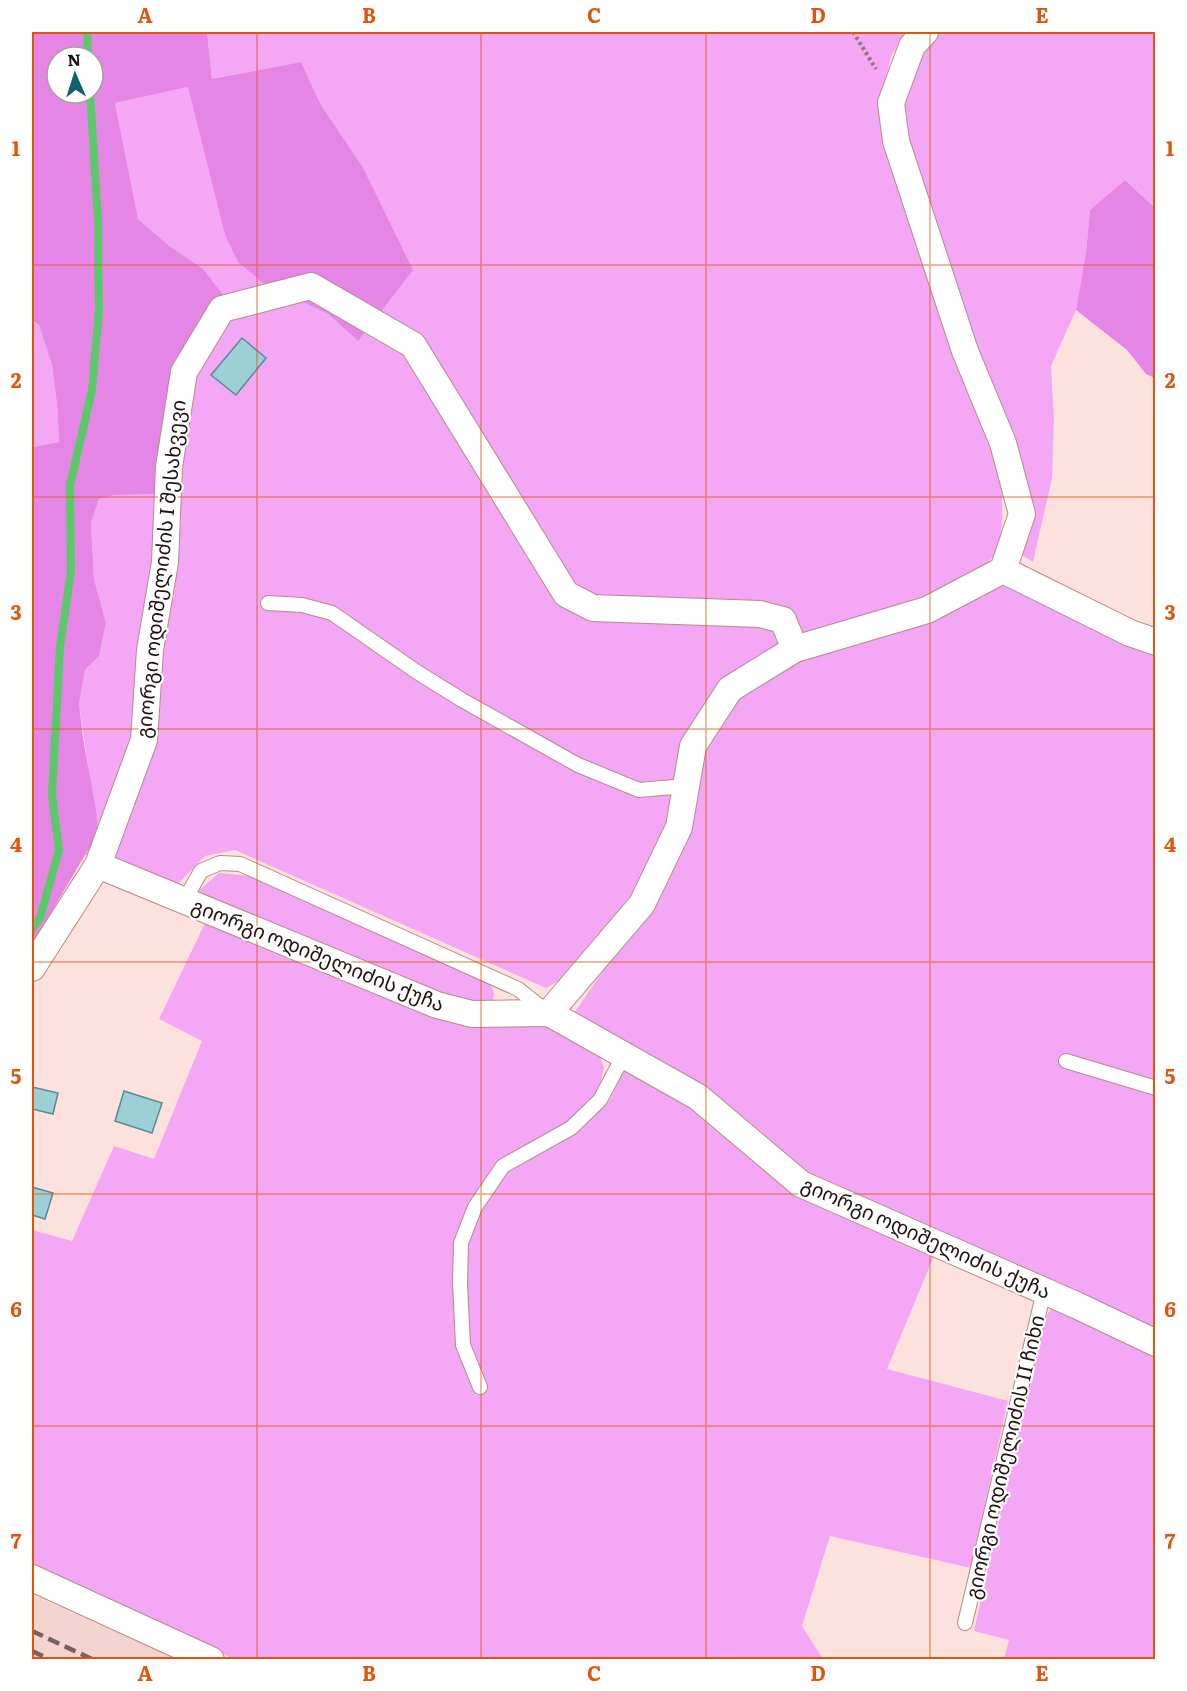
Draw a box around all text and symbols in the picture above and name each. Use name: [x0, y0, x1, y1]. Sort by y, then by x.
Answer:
text: A: [137, 0, 153, 29]
text: B: [362, 0, 376, 29]
text: C: [587, 0, 601, 29]
text: D: [810, 0, 826, 29]
text: E: [1035, 0, 1049, 29]
north arrow: [45, 45, 105, 105]
text: N: [67, 47, 82, 71]
text: 1: [12, 132, 20, 162]
text: 1: [1166, 132, 1174, 162]
text: 2: [11, 364, 22, 394]
text: 2: [1165, 364, 1176, 394]
street label: გიორგი ოდიშელიძის I შესახვევი: [126, 398, 192, 740]
text: 3: [10, 596, 22, 626]
text: 3: [1164, 596, 1176, 626]
text: 4: [10, 828, 22, 858]
text: 4: [1164, 828, 1176, 858]
street label: გიორგი ოდიშელიძის ქუჩა: [188, 889, 450, 1018]
text: 5: [11, 1060, 22, 1090]
text: 5: [1165, 1060, 1176, 1090]
street label: გიორგი ოდიშელიძის ქუჩა: [797, 1168, 1056, 1305]
text: 6: [10, 1293, 22, 1323]
text: 6: [1164, 1293, 1176, 1323]
street label: გიორგი ოდიშელიძის II ჩიხი: [956, 1311, 1050, 1602]
text: 7: [11, 1525, 22, 1555]
text: 7: [1165, 1525, 1176, 1555]
text: A: [137, 1657, 153, 1687]
text: B: [362, 1657, 376, 1687]
text: C: [587, 1657, 601, 1687]
text: D: [810, 1657, 826, 1687]
text: E: [1035, 1657, 1049, 1687]

